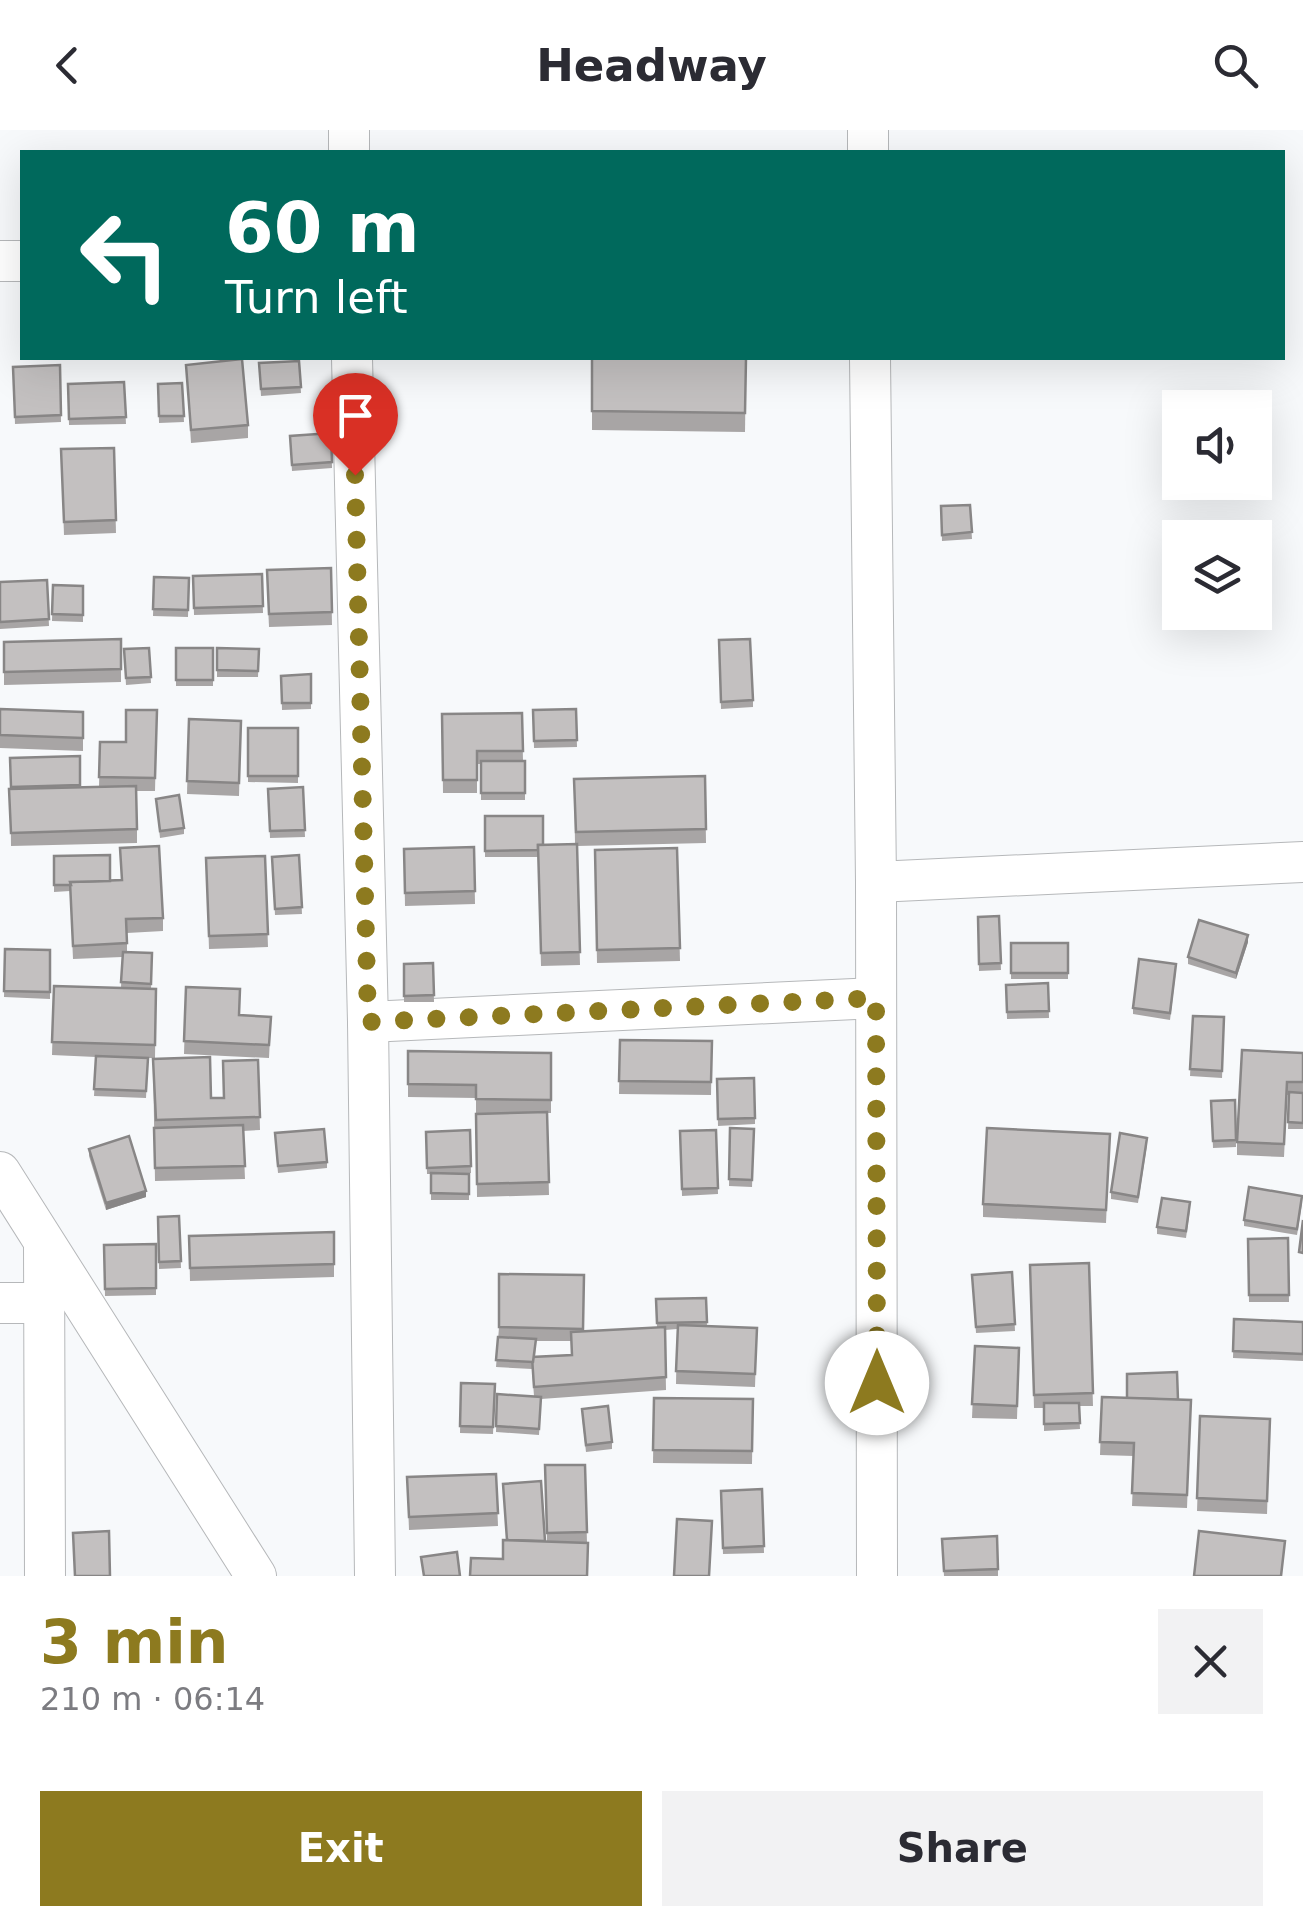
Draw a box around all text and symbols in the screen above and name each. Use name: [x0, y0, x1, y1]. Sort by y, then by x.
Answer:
icon: back: [40, 38, 95, 93]
icon: search: [1208, 38, 1263, 93]
text: Headway: [536, 39, 767, 92]
text: 60 m: [225, 187, 420, 269]
icon: left: [60, 190, 190, 320]
text: Turn left: [225, 271, 408, 324]
pin: [313, 373, 398, 476]
icon: arrive: [328, 388, 383, 443]
map controls: [1162, 390, 1272, 630]
button: sound: [1162, 390, 1272, 500]
button: layers: [1162, 520, 1272, 630]
position arrow: [825, 1331, 929, 1435]
text: 3 min: [40, 1607, 228, 1677]
button: close: [1158, 1609, 1263, 1714]
text: 210 m · 06:14: [40, 1680, 265, 1718]
button: Exit: [40, 1791, 642, 1906]
button: Share: [662, 1791, 1263, 1906]

